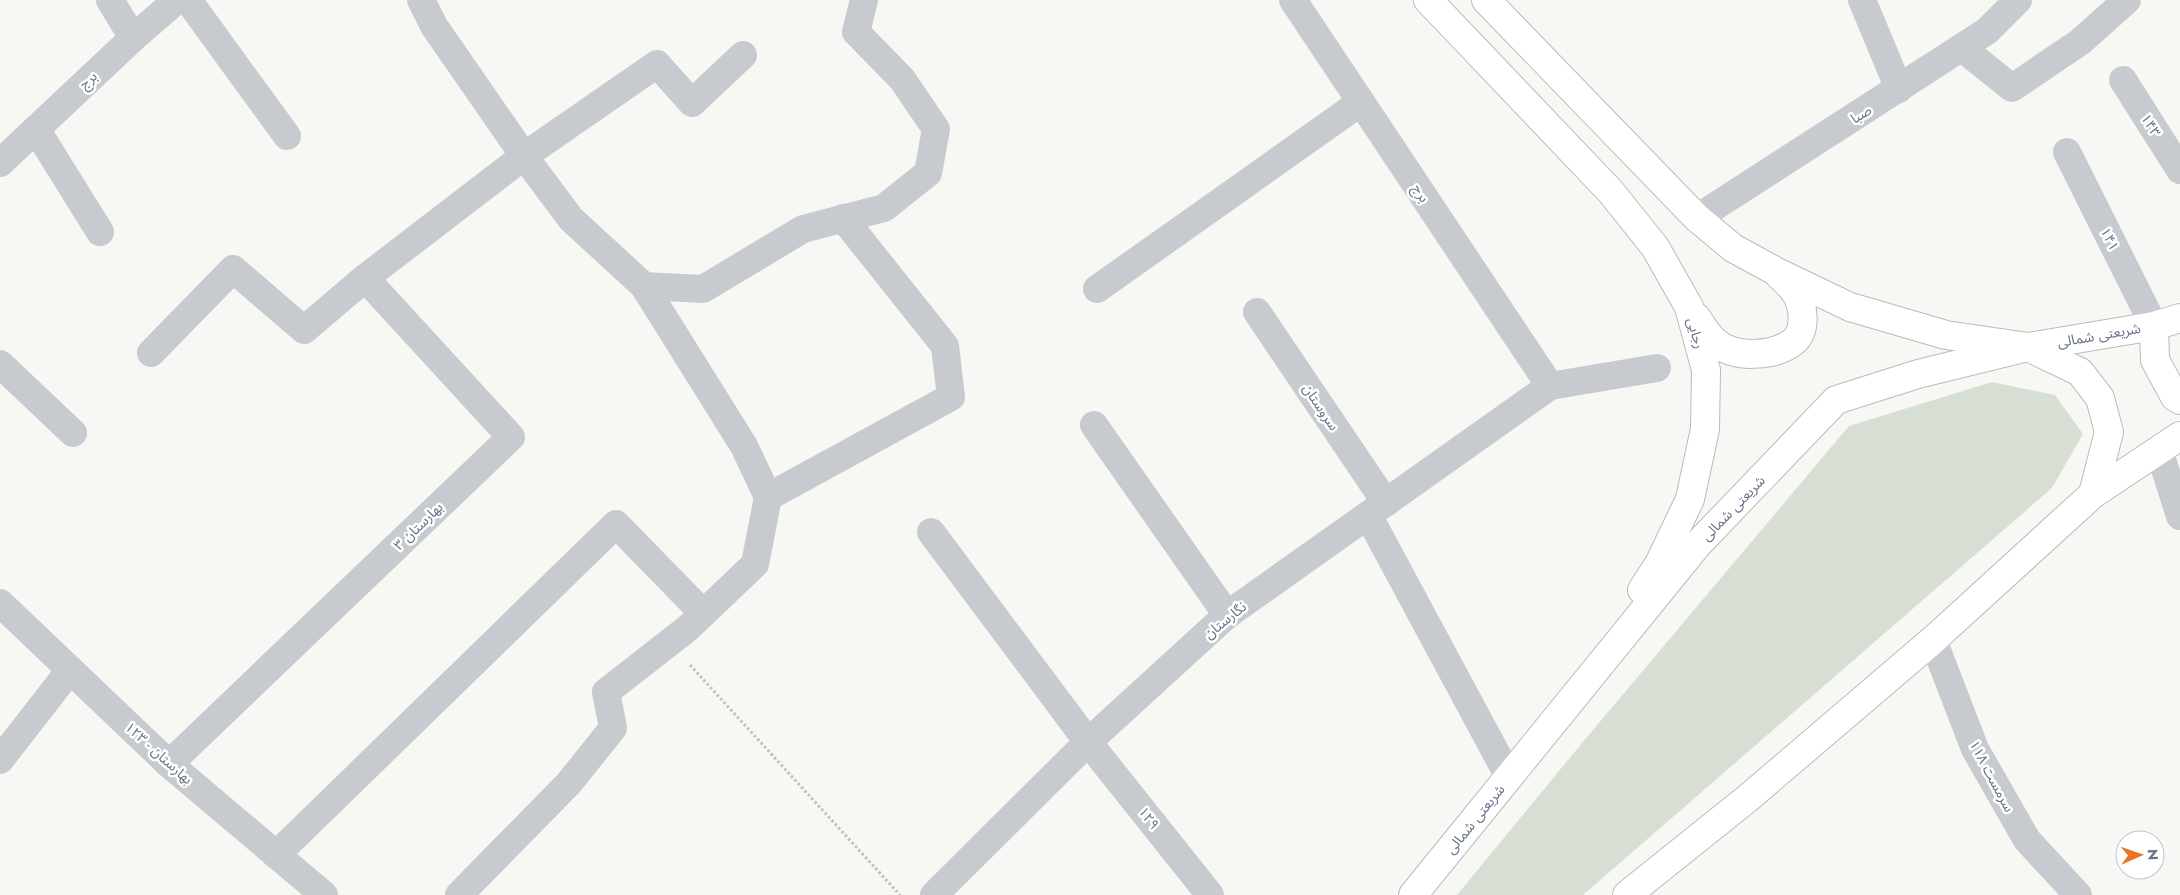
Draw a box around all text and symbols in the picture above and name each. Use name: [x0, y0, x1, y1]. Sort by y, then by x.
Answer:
street label: برج: [75, 66, 102, 94]
street label: صبا: [1847, 100, 1876, 128]
street label: ۱۴۳: [2136, 110, 2166, 140]
street label: برج: [1407, 180, 1435, 207]
street label: ۱۴۱: [2096, 224, 2124, 254]
street label: رجایی: [1682, 315, 1710, 351]
street label: شریعتی شمالی: [2056, 318, 2142, 352]
street label: سروستان: [1298, 380, 1344, 434]
street label: شریعتی شمالی: [1696, 471, 1770, 545]
street label: بهارستان ۳: [389, 497, 447, 555]
street label: نگارستان: [1199, 597, 1251, 643]
street label: بهارستان - ۱۲۳: [121, 717, 197, 789]
street label: سرمست ۱۱۸: [1965, 737, 2019, 815]
street label: شریعتی شمالی: [1441, 780, 1509, 858]
street label: ۱۲۹: [1134, 802, 1164, 834]
north arrow: [2115, 830, 2165, 880]
text: N: [2143, 849, 2163, 860]

